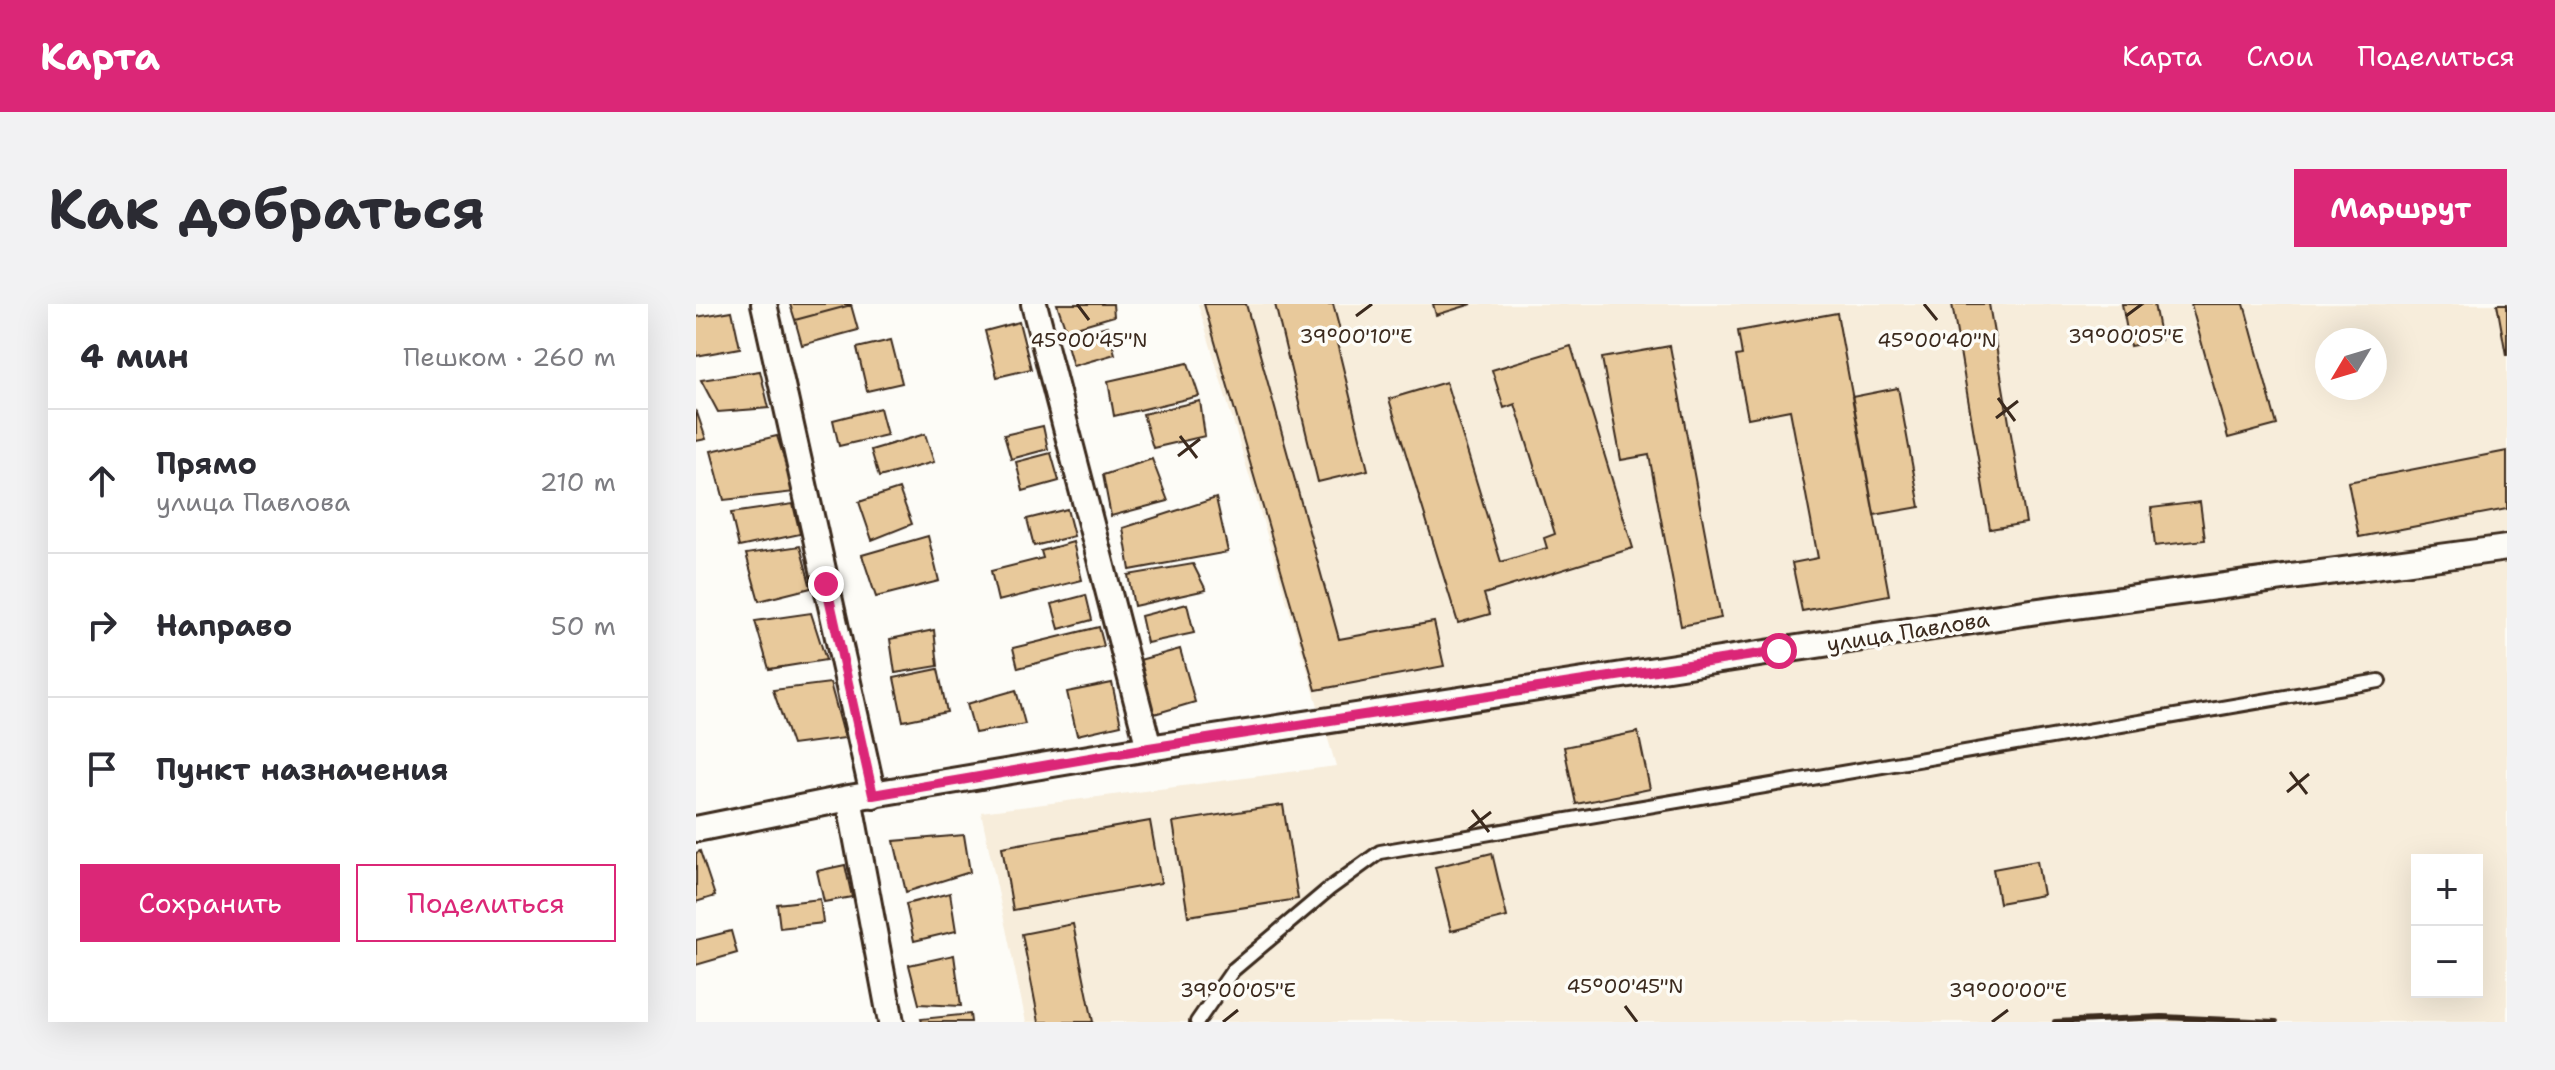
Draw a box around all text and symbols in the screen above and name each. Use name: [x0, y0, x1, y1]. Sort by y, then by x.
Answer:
text: Карта: [40, 31, 160, 82]
text: Карта: [2122, 37, 2202, 75]
text: Слои: [2246, 37, 2313, 75]
text: Поделиться: [2357, 37, 2515, 75]
button: Маршрут: [2294, 169, 2507, 247]
text: Как добраться: [48, 171, 485, 246]
text: 39°00'10"E: [1300, 323, 1412, 349]
text: 39°00'05"E: [2068, 323, 2184, 349]
text: 45°00'45"N: [1030, 327, 1148, 353]
text: 45°00'40"N: [1877, 327, 1997, 353]
north arrow: [2315, 328, 2387, 400]
text: 4 мин: [80, 333, 189, 379]
text: Пешком · 260 m: [403, 339, 616, 374]
text: Прямо: [156, 443, 257, 484]
icon: ahead: [80, 459, 124, 503]
text: 210 m: [539, 464, 616, 499]
text: улица Павлова: [156, 484, 350, 519]
route end: [808, 566, 844, 602]
icon: right: [80, 603, 124, 647]
street label: улица Павлова: [1825, 604, 1992, 659]
text: Направо: [156, 605, 292, 646]
text: 50 m: [551, 608, 616, 643]
route start: [1761, 633, 1797, 669]
icon: arrive: [80, 747, 124, 791]
text: Пункт назначения: [156, 749, 448, 790]
map controls: [2411, 854, 2483, 998]
button: +: [2411, 854, 2483, 926]
button: Сохранить: [80, 864, 340, 942]
button: Поделиться: [356, 864, 616, 942]
button: −: [2411, 926, 2483, 998]
text: 45°00'45"N: [1566, 973, 1684, 999]
text: 39°00'05"E: [1180, 977, 1296, 1003]
text: 39°00'00"E: [1949, 977, 2067, 1003]

